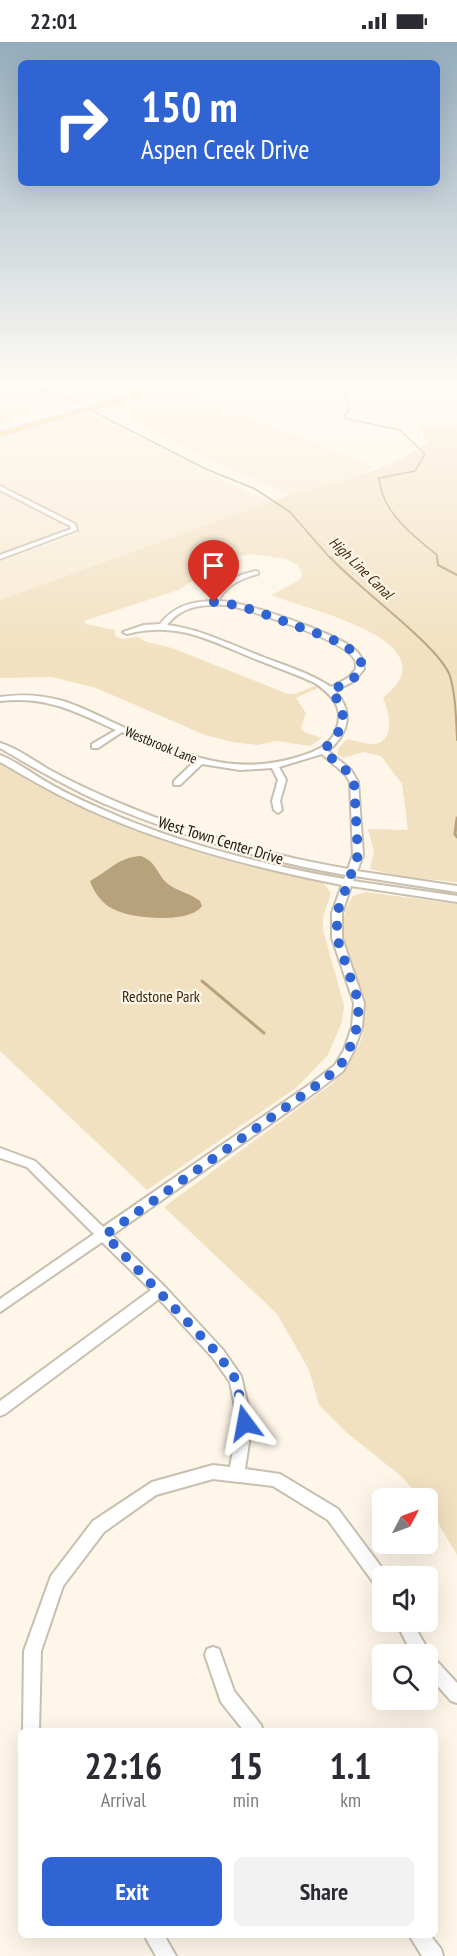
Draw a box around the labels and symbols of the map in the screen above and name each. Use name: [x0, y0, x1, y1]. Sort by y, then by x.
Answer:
water label: High Line Canal: [325, 532, 398, 604]
pin: [188, 540, 239, 602]
street label: Westbrook Lane: [122, 722, 200, 768]
street label: West Town Center Drive: [156, 811, 286, 869]
park label: Redstone Park: [122, 986, 201, 1006]
position arrow: [213, 1391, 277, 1455]
north arrow: [372, 1488, 438, 1554]

